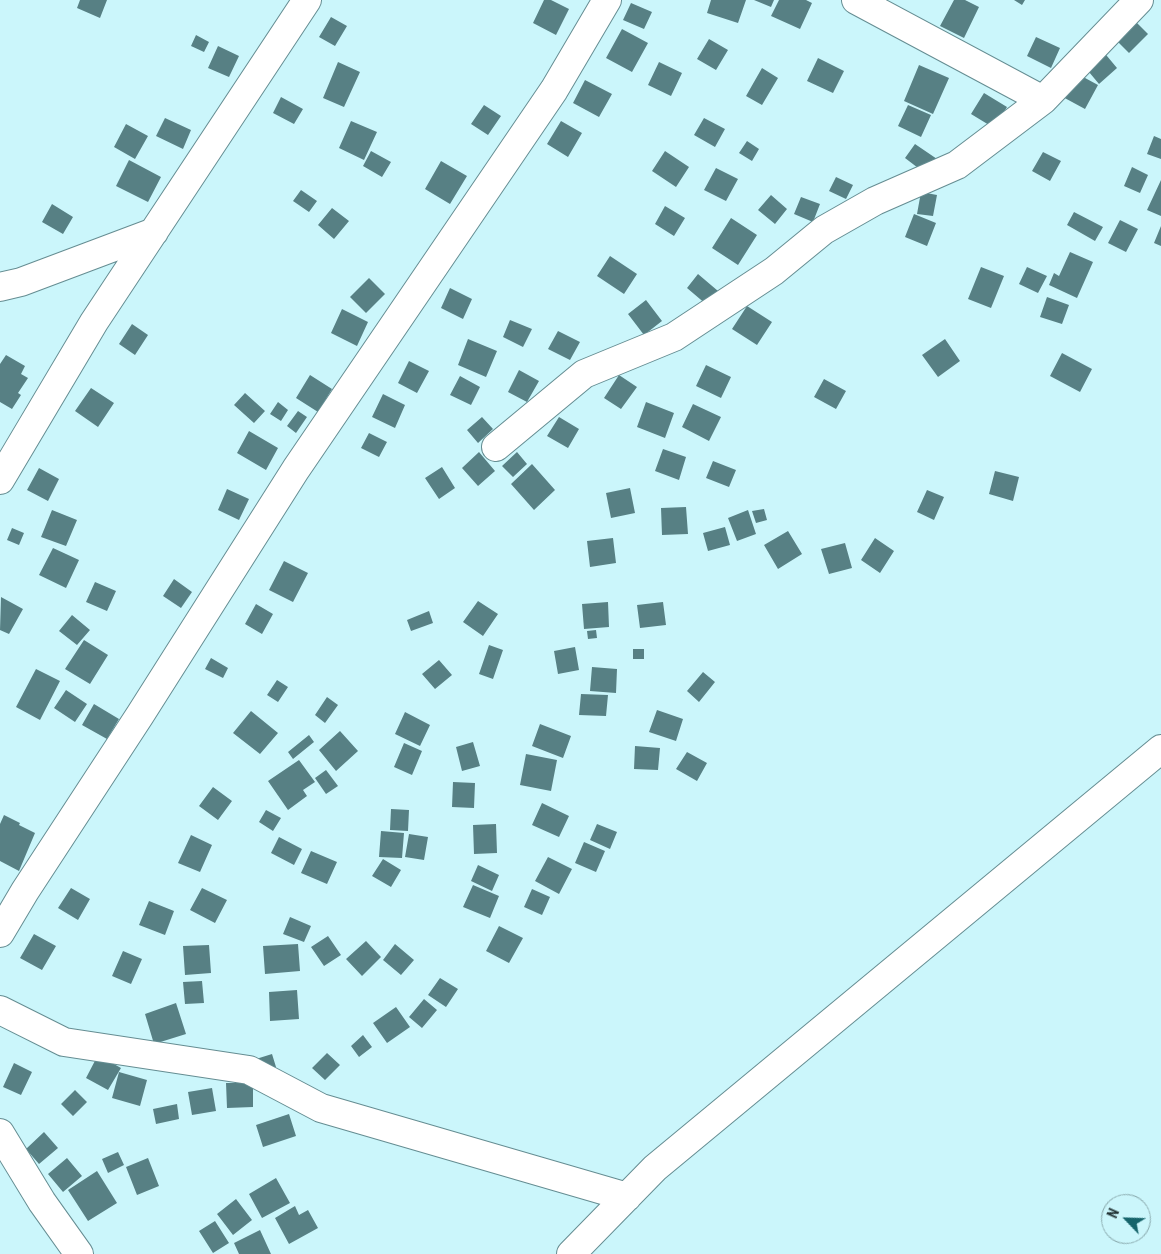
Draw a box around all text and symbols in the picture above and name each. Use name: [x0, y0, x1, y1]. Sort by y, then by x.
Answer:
north arrow: [1101, 1194, 1151, 1244]
text: N: [1104, 1206, 1122, 1220]

